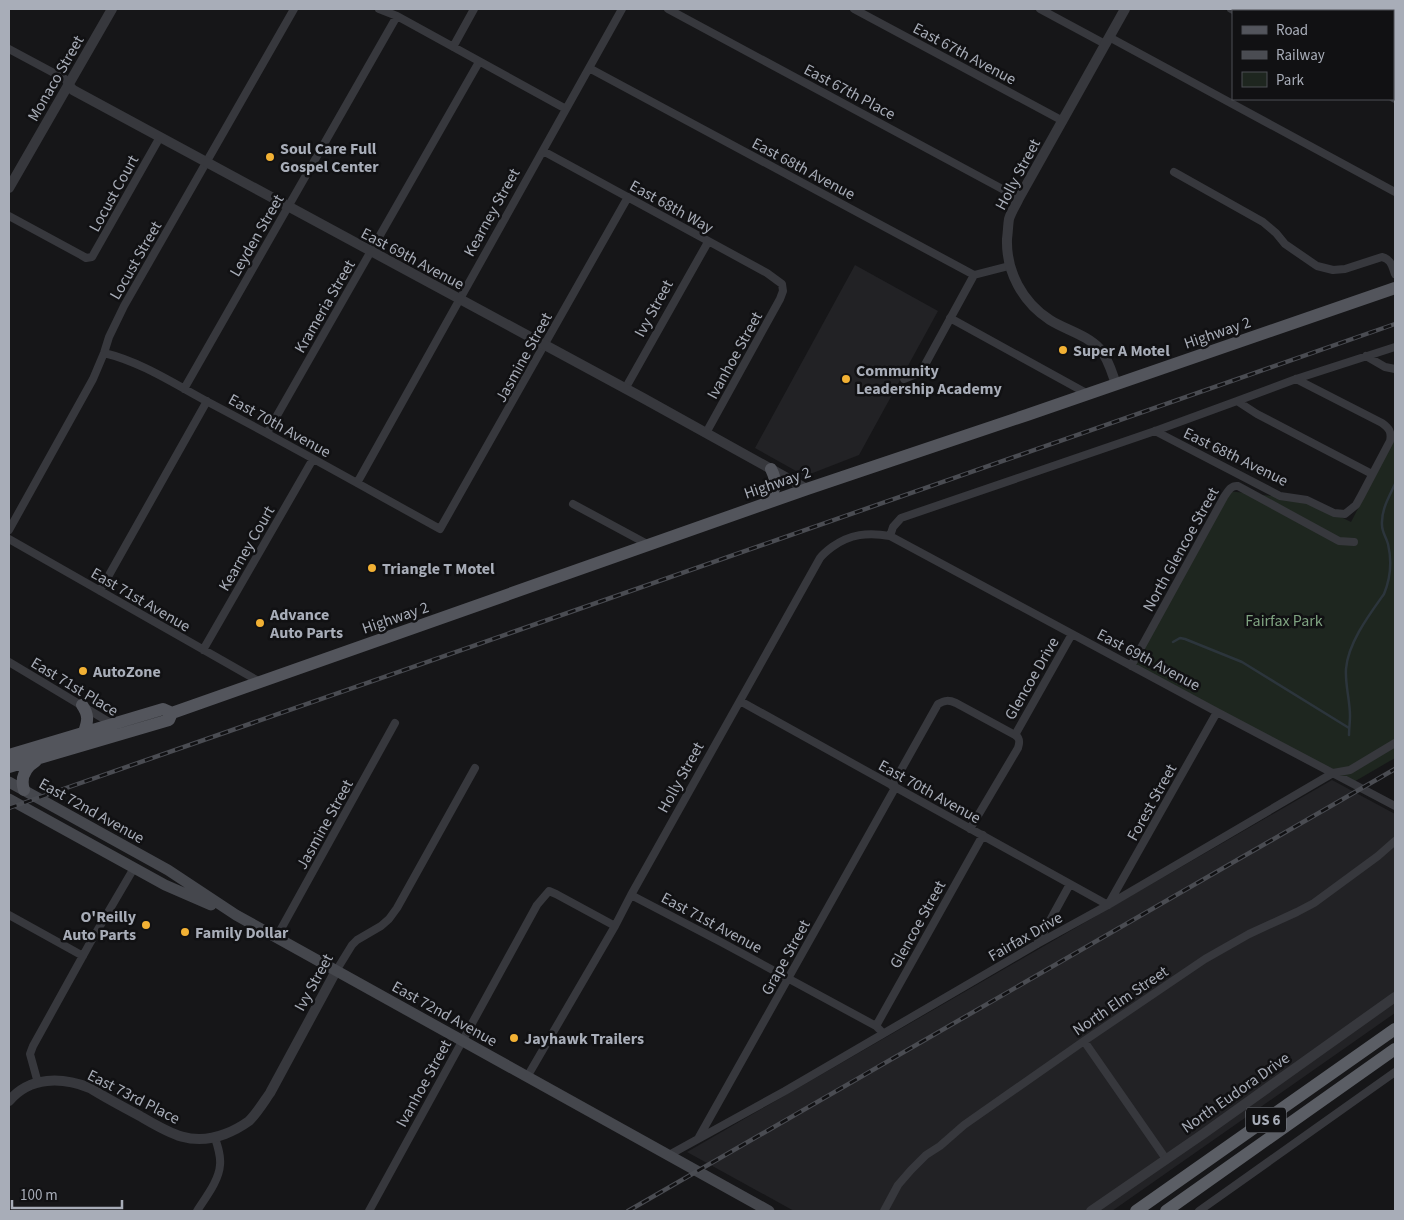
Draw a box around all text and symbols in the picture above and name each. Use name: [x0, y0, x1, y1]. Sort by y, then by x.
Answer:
legend: [1232, 10, 1394, 100]
street label: East 67th Avenue: [909, 17, 1020, 90]
text: Road: [1276, 20, 1308, 41]
street label: Monaco Street: [22, 31, 90, 126]
text: Railway: [1276, 45, 1325, 66]
street label: East 67th Place: [800, 59, 899, 125]
text: Park: [1276, 70, 1305, 91]
street label: East 68th Avenue: [748, 132, 859, 205]
street label: Holly Street: [990, 134, 1046, 214]
place label: Soul Care Full Gospel Center: [280, 138, 379, 178]
street label: Locust Court: [84, 151, 144, 236]
marker: Soul Care Full Gospel Center: [264, 151, 276, 163]
street label: Kearney Street: [458, 164, 526, 261]
street label: East 68th Way: [626, 175, 718, 239]
street label: Leyden Street: [224, 190, 290, 281]
street label: Locust Street: [105, 217, 168, 304]
street label: East 69th Avenue: [357, 222, 468, 295]
street label: Krameria Street: [289, 255, 361, 357]
street label: Ivy Street: [629, 275, 679, 341]
street label: Ivanhoe Street: [702, 307, 768, 403]
street label: Jasmine Street: [490, 308, 558, 406]
street label: Highway 2: [1181, 311, 1254, 355]
place label: Super A Motel: [1073, 340, 1170, 362]
marker: Super A Motel: [1057, 344, 1069, 356]
place label: Community Leadership Academy: [856, 360, 1002, 400]
marker: Community Leadership Academy: [840, 373, 852, 385]
street label: East 70th Avenue: [224, 389, 335, 463]
street label: East 68th Avenue: [1180, 422, 1292, 492]
street label: Highway 2: [741, 461, 814, 505]
street label: North Glencoe Street: [1137, 483, 1225, 616]
street label: Kearney Court: [213, 501, 281, 595]
place label: Triangle T Motel: [382, 558, 495, 580]
street label: East 71st Avenue: [87, 562, 194, 637]
marker: Triangle T Motel: [366, 562, 378, 574]
street label: Highway 2: [359, 596, 432, 640]
place label: Advance Auto Parts: [269, 604, 343, 644]
park label: Fairfax Park: [1245, 610, 1323, 632]
marker: Advance Auto Parts: [254, 617, 266, 629]
street label: East 69th Avenue: [1093, 623, 1204, 696]
street label: Glencoe Drive: [999, 633, 1064, 724]
street label: East 71st Place: [27, 652, 122, 722]
place label: AutoZone: [92, 661, 161, 683]
marker: AutoZone: [77, 665, 89, 677]
street label: Holly Street: [652, 738, 710, 817]
street label: East 70th Avenue: [874, 755, 985, 829]
street label: Forest Street: [1122, 760, 1182, 845]
street label: East 72nd Avenue: [35, 773, 148, 849]
street label: Jasmine Street: [291, 775, 359, 873]
street label: Glencoe Street: [885, 876, 951, 972]
street label: East 71st Avenue: [657, 887, 766, 959]
place label: O'Reilly Auto Parts: [62, 906, 137, 946]
street label: Fairfax Drive: [984, 907, 1067, 967]
street label: Grape Street: [756, 915, 816, 999]
marker: O'Reilly Auto Parts: [140, 919, 152, 931]
place label: Family Dollar: [195, 922, 289, 944]
marker: Family Dollar: [179, 926, 191, 938]
street label: Ivy Street: [289, 949, 339, 1015]
street label: North Elm Street: [1068, 960, 1173, 1041]
street label: East 72nd Avenue: [388, 976, 501, 1052]
place label: Jayhawk Trailers: [524, 1028, 644, 1050]
marker: Jayhawk Trailers: [508, 1032, 520, 1044]
street label: Ivanhoe Street: [391, 1035, 457, 1131]
street label: North Eudora Drive: [1177, 1047, 1294, 1138]
street label: East 73rd Place: [84, 1064, 184, 1130]
road number: US 6: [1246, 1108, 1286, 1132]
scale bar: [12, 1178, 122, 1210]
text: 100 m: [20, 1185, 58, 1206]

